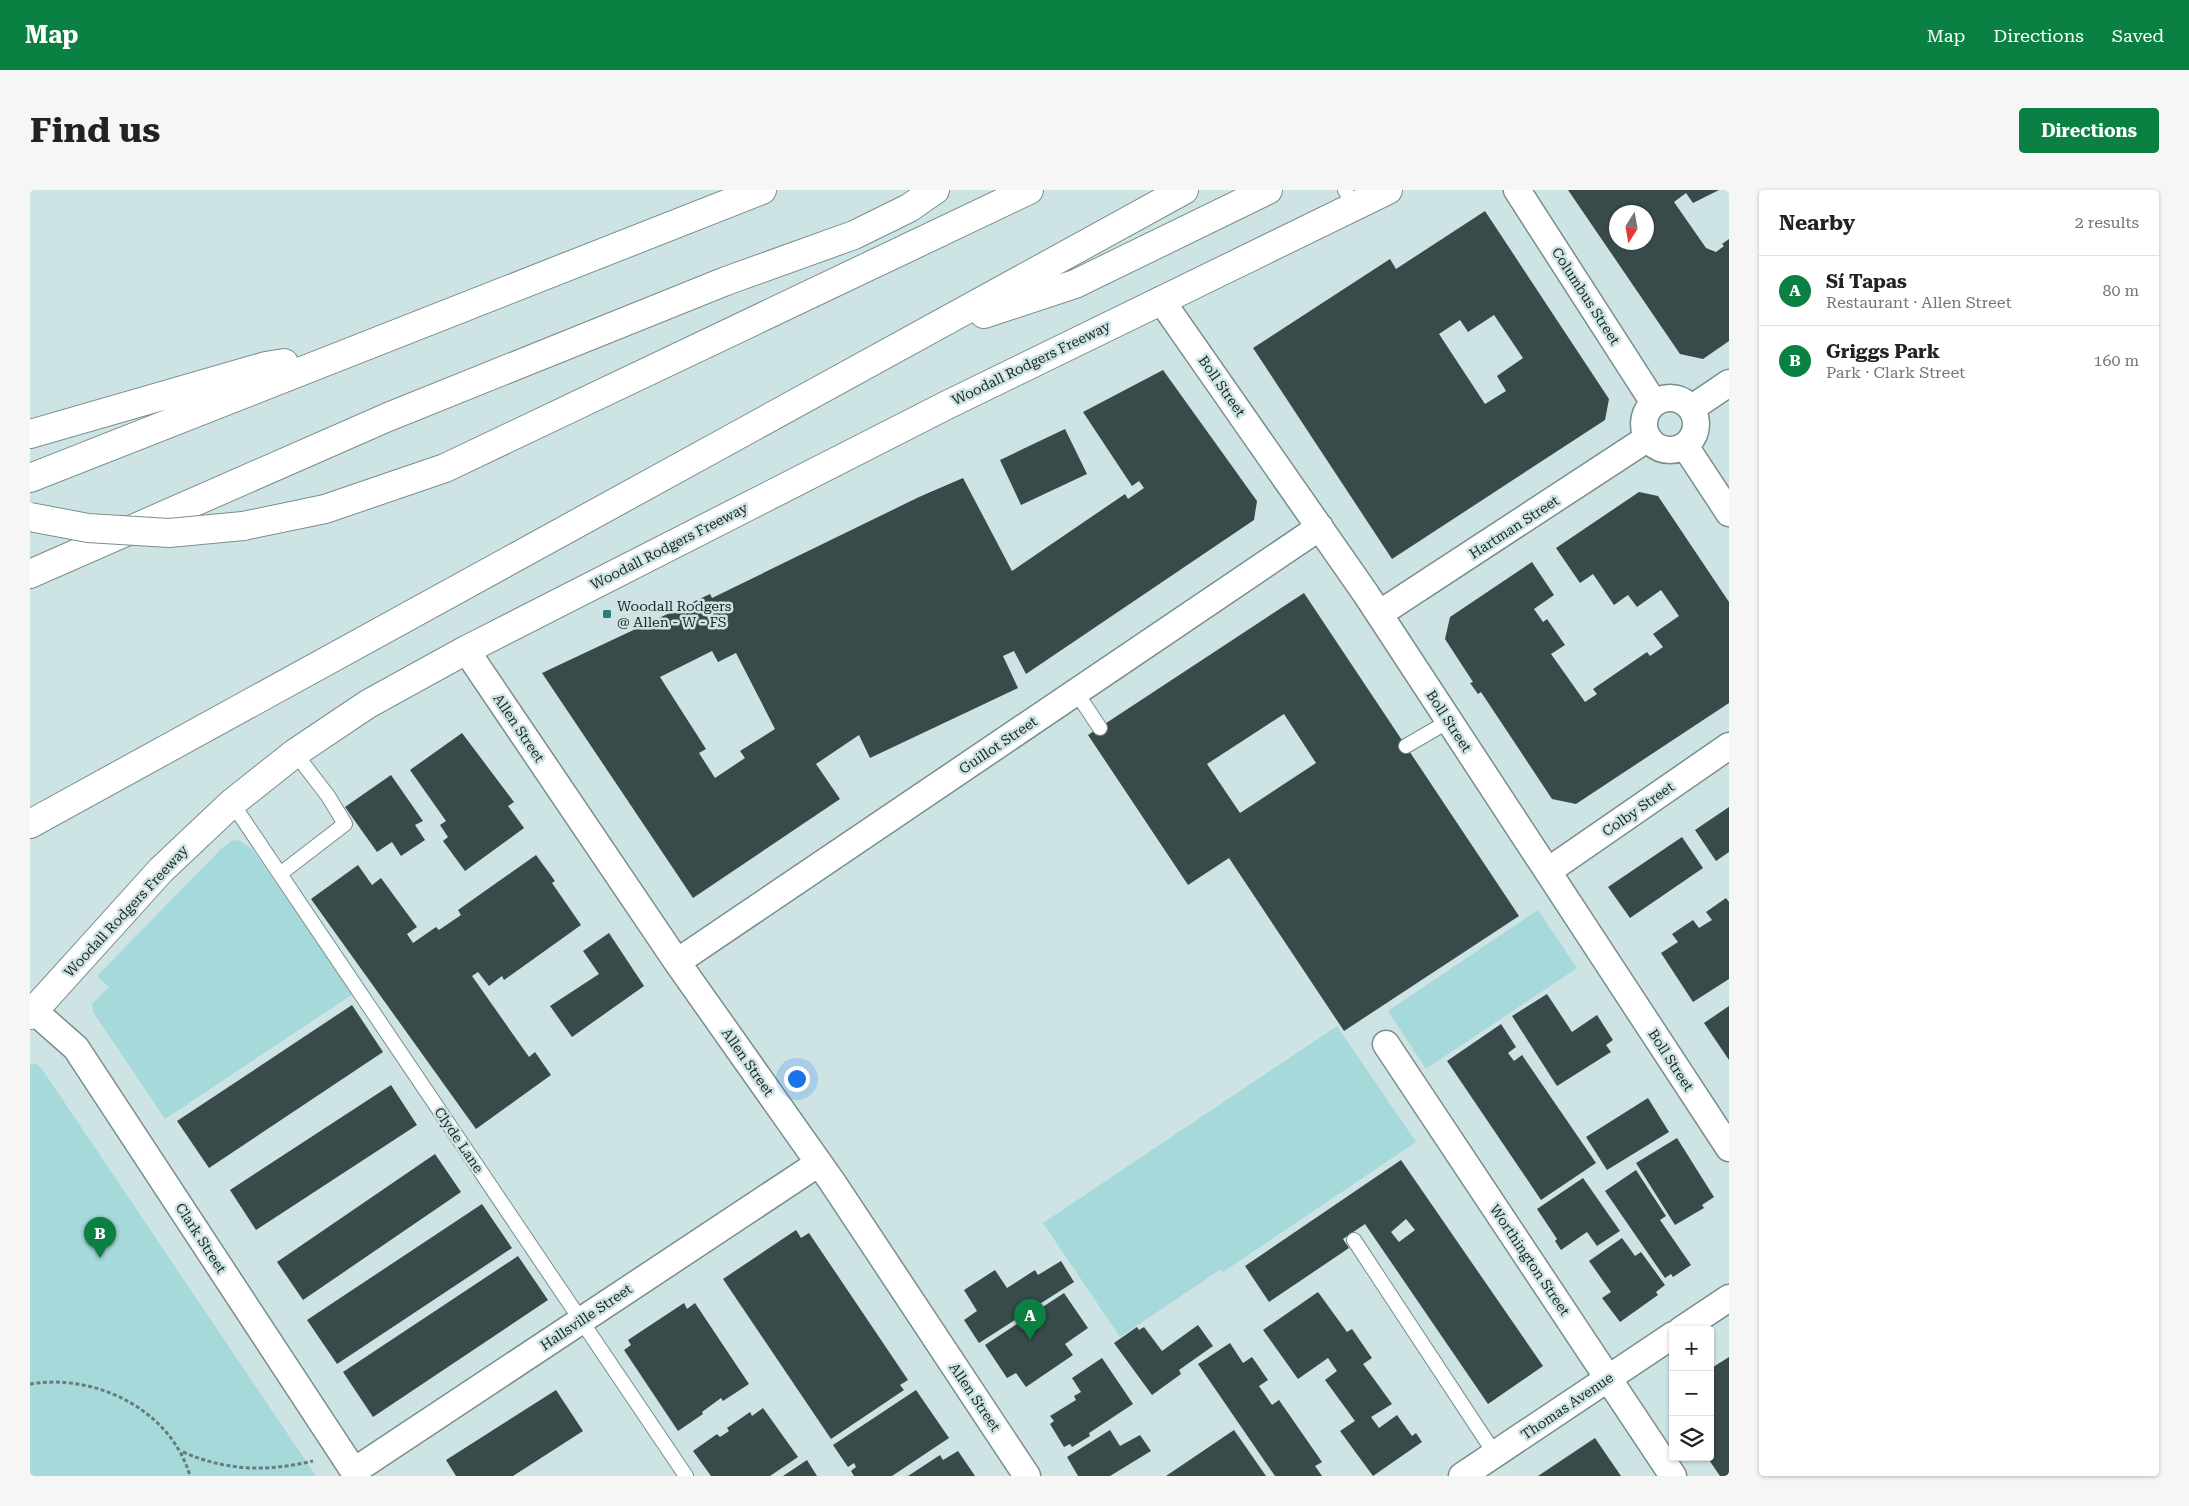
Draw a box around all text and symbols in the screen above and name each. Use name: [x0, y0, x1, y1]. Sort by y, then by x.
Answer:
text: Map: [25, 21, 79, 49]
text: Map: [1927, 25, 1965, 46]
text: Directions: [1993, 25, 2084, 46]
text: Saved: [2112, 25, 2164, 46]
button: Directions: [2019, 108, 2159, 153]
text: Find us: [30, 110, 160, 151]
north arrow: [1609, 205, 1654, 250]
text: Nearby: [1779, 211, 1855, 235]
text: 2 results: [2075, 213, 2139, 232]
street label: Columbus Street: [1549, 244, 1623, 348]
text: Sí Tapas: [1826, 270, 1907, 293]
text: A: [1789, 281, 1801, 300]
text: 80 m: [2102, 281, 2139, 300]
text: Restaurant · Allen Street: [1826, 293, 2012, 312]
street label: Woodall Rodgers Freeway: [949, 317, 1113, 408]
text: Griggs Park: [1826, 340, 1940, 363]
text: B: [1789, 351, 1801, 370]
text: 160 m: [2093, 351, 2139, 370]
street label: Boll Street: [1195, 353, 1249, 419]
text: Park · Clark Street: [1826, 363, 1965, 382]
street label: Hartman Street: [1466, 492, 1562, 562]
street label: Woodall Rodgers Freeway: [588, 499, 751, 593]
place label: Woodall Rodgers @ Allen - W - FS: [617, 598, 732, 630]
marker: Woodall Rodgers @ Allen - W - FS: [601, 608, 613, 620]
street label: Boll Street: [1423, 687, 1475, 755]
street label: Allen Street: [490, 691, 548, 765]
street label: Guillot Street: [956, 713, 1040, 777]
street label: Colby Street: [1599, 778, 1677, 840]
street label: Woodall Rodgers Freeway: [61, 841, 192, 980]
street label: Allen Street: [719, 1025, 777, 1099]
street label: Boll Street: [1645, 1026, 1697, 1094]
your location: [784, 1066, 810, 1092]
street label: Clyde Lane: [431, 1104, 487, 1176]
street label: Clark Street: [172, 1200, 230, 1276]
street label: Worthington Street: [1487, 1201, 1573, 1319]
pin: B: [84, 1217, 116, 1258]
street label: Hallsville Street: [537, 1280, 635, 1354]
pin: A: [1014, 1299, 1046, 1340]
map controls: [1669, 1326, 1714, 1461]
button: +: [1669, 1326, 1714, 1371]
street label: Allen Street: [946, 1360, 1004, 1434]
street label: Thomas Avenue: [1518, 1369, 1616, 1443]
button: −: [1669, 1371, 1714, 1416]
button: layers: [1669, 1416, 1714, 1461]

